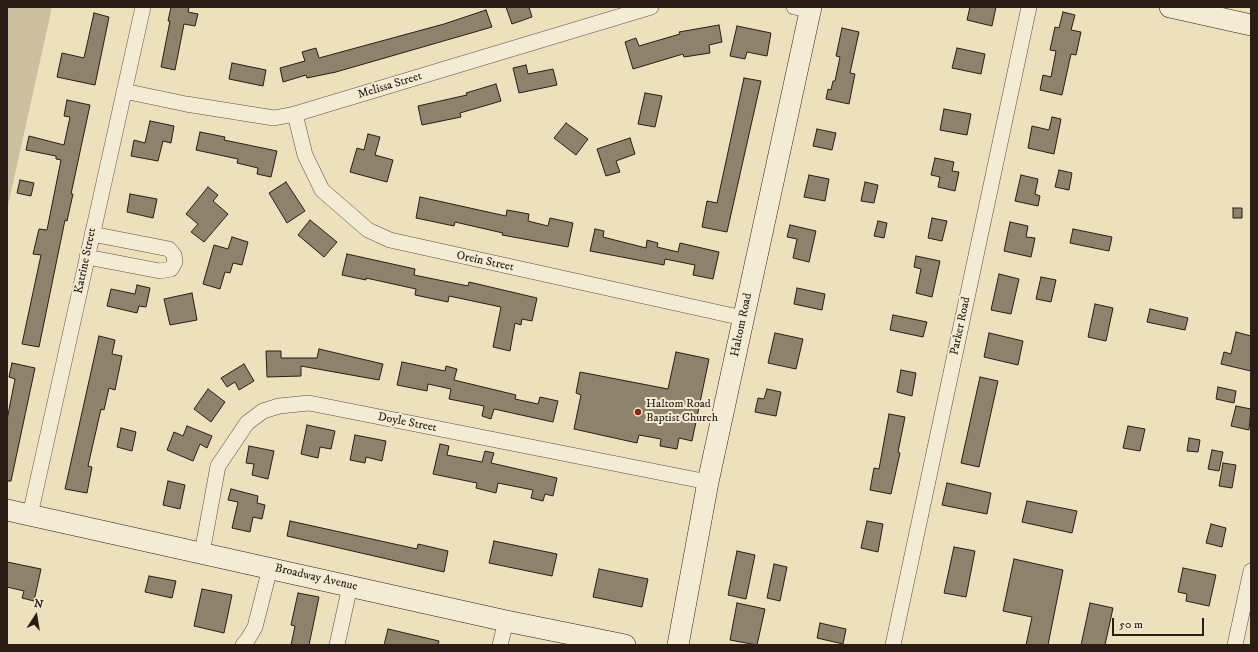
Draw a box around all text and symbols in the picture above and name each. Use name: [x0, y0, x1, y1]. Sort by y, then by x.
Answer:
street label: Melissa Street: [356, 69, 424, 103]
street label: Katrine Street: [72, 227, 100, 295]
street label: Orein Street: [455, 249, 515, 275]
street label: Haltom Road: [728, 292, 756, 358]
street label: Parker Road: [948, 296, 974, 356]
place label: Haltom Road Baptist Church: [646, 398, 718, 426]
marker: Haltom Road Baptist Church: [633, 407, 643, 417]
street label: Doyle Street: [376, 410, 438, 436]
street label: Broadway Avenue: [273, 561, 359, 595]
north arrow: [16, 596, 56, 636]
text: N: [33, 596, 44, 612]
scale bar: [1114, 610, 1206, 636]
text: 50 m: [1119, 617, 1143, 632]

